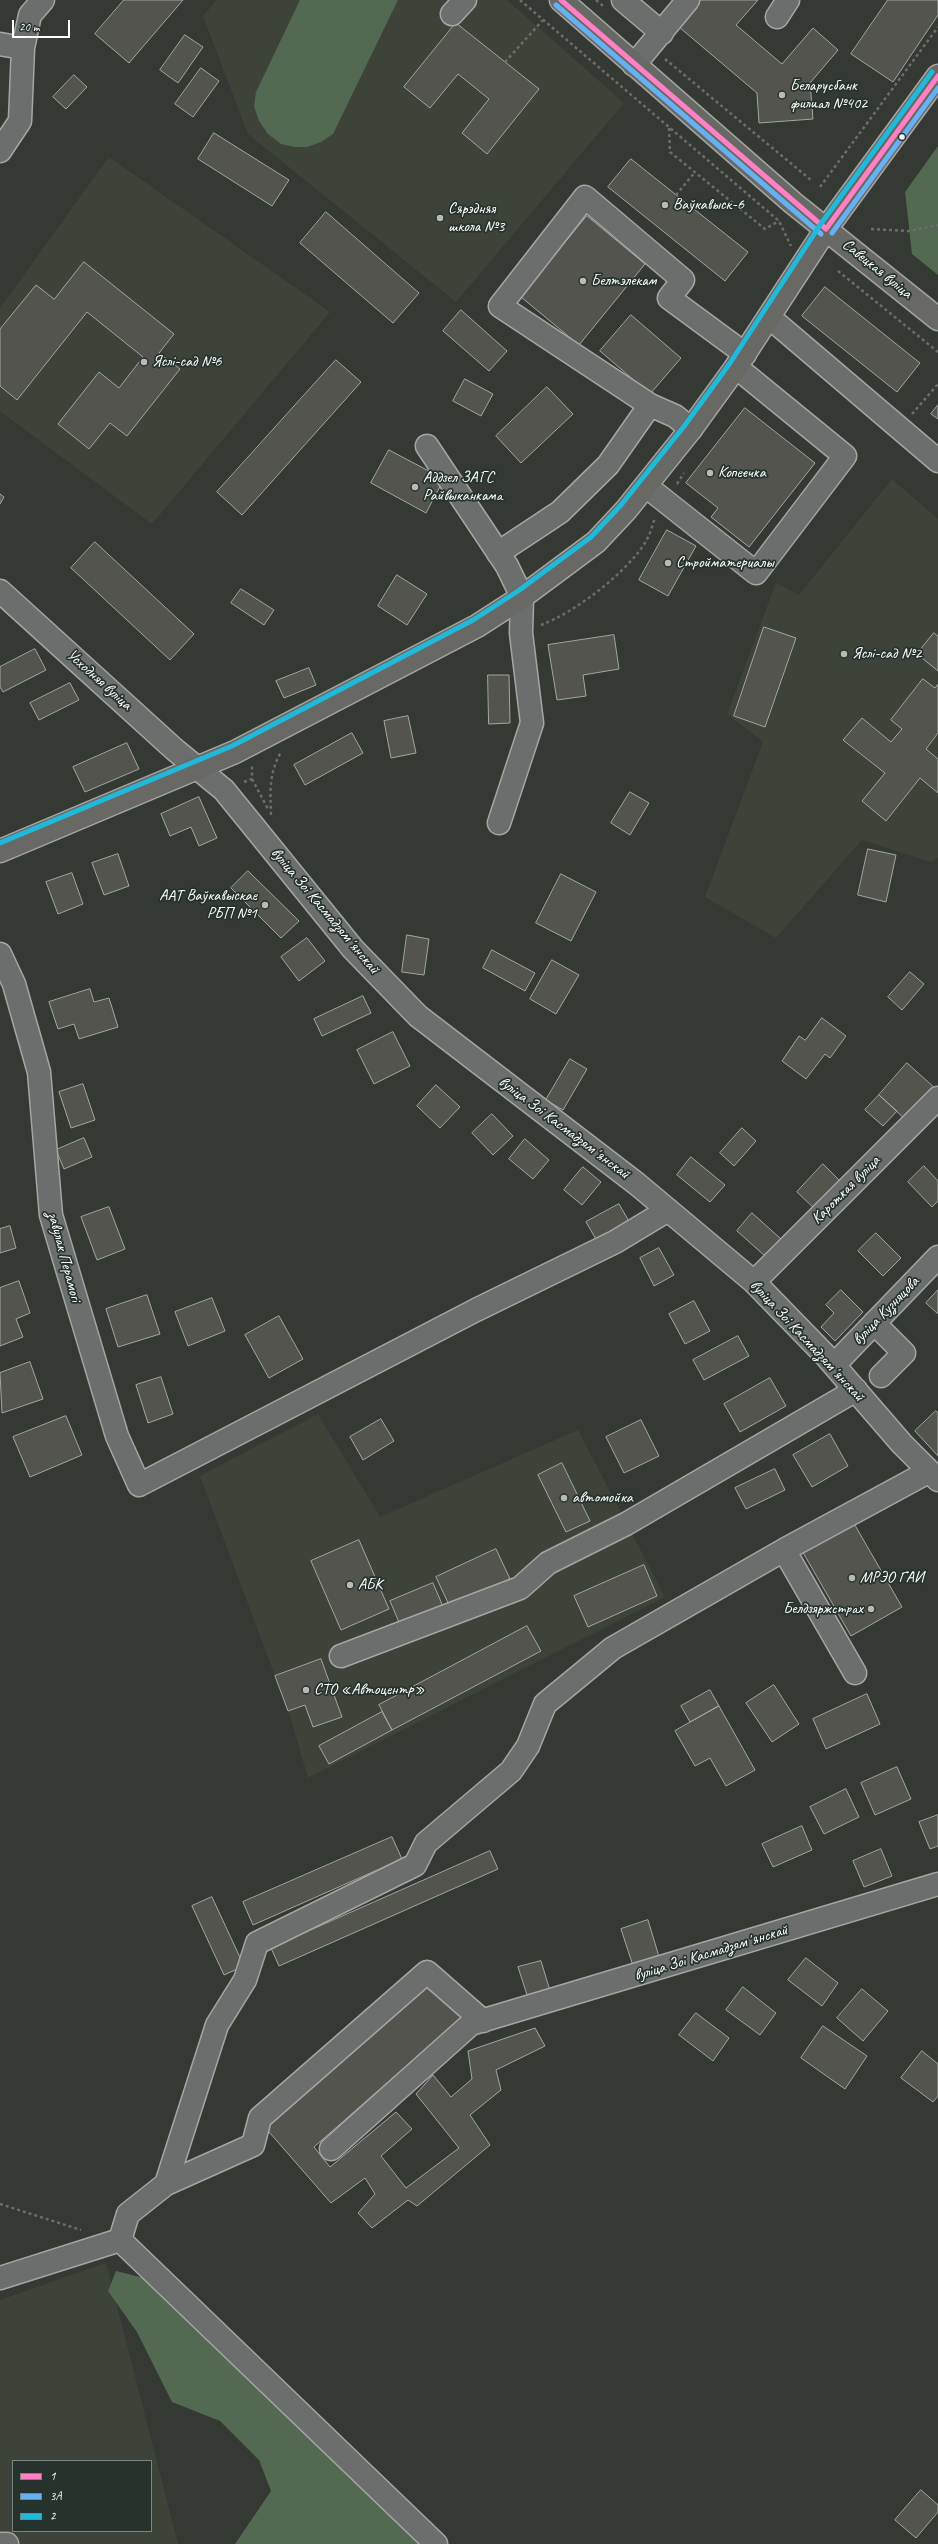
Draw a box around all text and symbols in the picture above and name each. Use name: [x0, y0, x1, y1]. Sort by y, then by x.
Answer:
scale bar: [14, 12, 72, 38]
text: 20 m: [19, 19, 39, 35]
place label: Беларусбанк филиал №402: [790, 76, 867, 114]
marker: Беларусбанк филиал №402: [777, 90, 787, 100]
unlabelled marker: [897, 132, 907, 142]
place label: Ваўкавыск-6: [673, 195, 744, 215]
place label: Сярэдняя школа №3: [448, 199, 504, 237]
marker: Ваўкавыск-6: [660, 200, 670, 210]
marker: Сярэдняя школа №3: [435, 213, 445, 223]
street label: Савецкая вуліца: [838, 235, 916, 303]
place label: Белтэлекам: [591, 271, 656, 291]
marker: Белтэлекам: [578, 276, 588, 286]
place label: Яслі-сад №6: [152, 352, 221, 372]
marker: Яслі-сад №6: [139, 357, 149, 367]
place label: Копеечка: [718, 463, 766, 483]
place label: Аддзел ЗАГС Райвыканкама: [423, 468, 502, 506]
marker: Копеечка: [705, 468, 715, 478]
marker: Аддзел ЗАГС Райвыканкама: [410, 482, 420, 492]
place label: Стройматериалы: [676, 553, 774, 573]
marker: Стройматериалы: [663, 558, 673, 568]
place label: Яслі-сад №2: [852, 644, 921, 664]
street label: Усходняя вуліца: [62, 646, 136, 714]
marker: Яслі-сад №2: [839, 649, 849, 659]
street label: вуліца Зоі Касмадзямʼянскай: [266, 844, 384, 978]
place label: ААТ Ваўкавыскае РБП №1: [159, 886, 257, 924]
marker: ААТ Ваўкавыскае РБП №1: [260, 900, 270, 910]
street label: вуліца Зоі Касмадзямʼянскай: [495, 1072, 633, 1184]
street label: Кароткая вуліца: [808, 1152, 884, 1228]
street label: завулак Перамогі: [43, 1210, 85, 1304]
street label: вуліца Кузняцова: [849, 1273, 923, 1349]
street label: вуліца Зоі Касмадзямʼянскай: [746, 1276, 868, 1406]
place label: автомойка: [572, 1488, 633, 1508]
marker: автомойка: [559, 1493, 569, 1503]
place label: МРЭО ГАИ: [860, 1568, 923, 1588]
marker: МРЭО ГАИ: [847, 1573, 857, 1583]
place label: АБК: [358, 1575, 382, 1595]
marker: АБК: [345, 1580, 355, 1590]
place label: Белдзяржстрах: [783, 1599, 863, 1619]
marker: Белдзяржстрах: [866, 1604, 876, 1614]
place label: СТО «Автоцентр»: [314, 1680, 425, 1700]
marker: СТО «Автоцентр»: [301, 1685, 311, 1695]
street label: вуліца Зоі Касмадзямʼянскай: [632, 1921, 790, 1985]
legend: [12, 2460, 152, 2532]
text: 1: [50, 2468, 55, 2484]
text: 3А: [50, 2488, 61, 2504]
text: 2: [50, 2508, 55, 2524]

